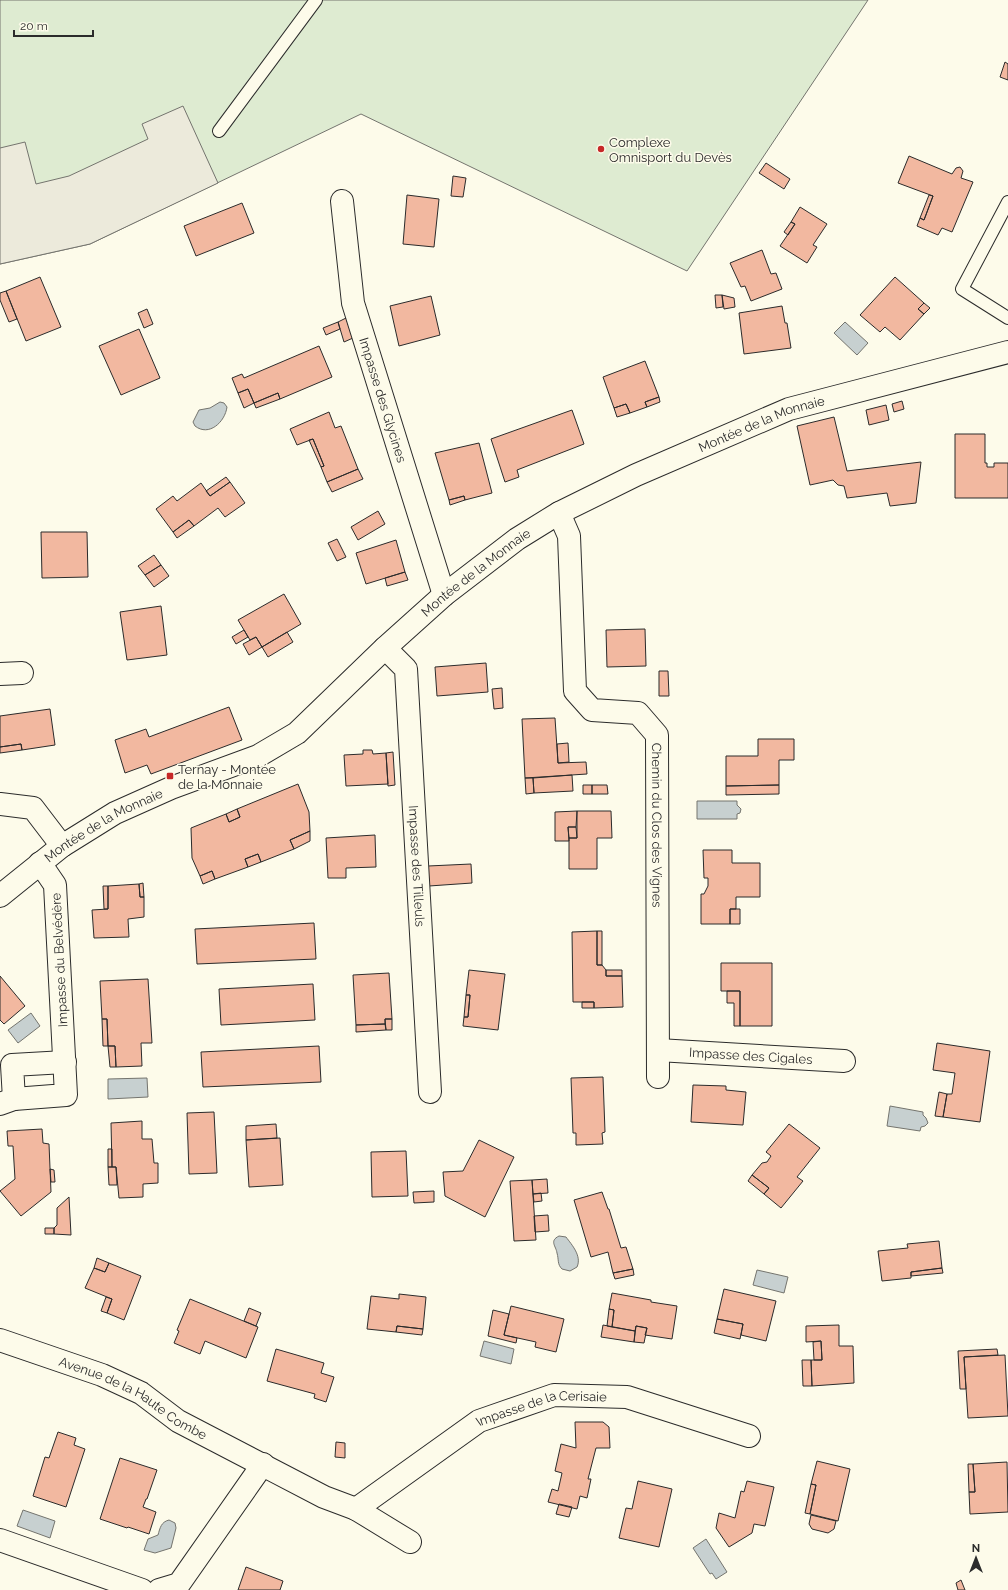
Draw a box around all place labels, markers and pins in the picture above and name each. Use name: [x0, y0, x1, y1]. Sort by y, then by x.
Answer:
place label: Complexe Omnisport du Devès: [609, 135, 732, 165]
marker: Complexe Omnisport du Devès: [596, 144, 606, 154]
place label: Ternay - Montée de la Monnaie: [178, 762, 276, 792]
marker: Ternay - Montée de la Monnaie: [165, 771, 175, 781]

